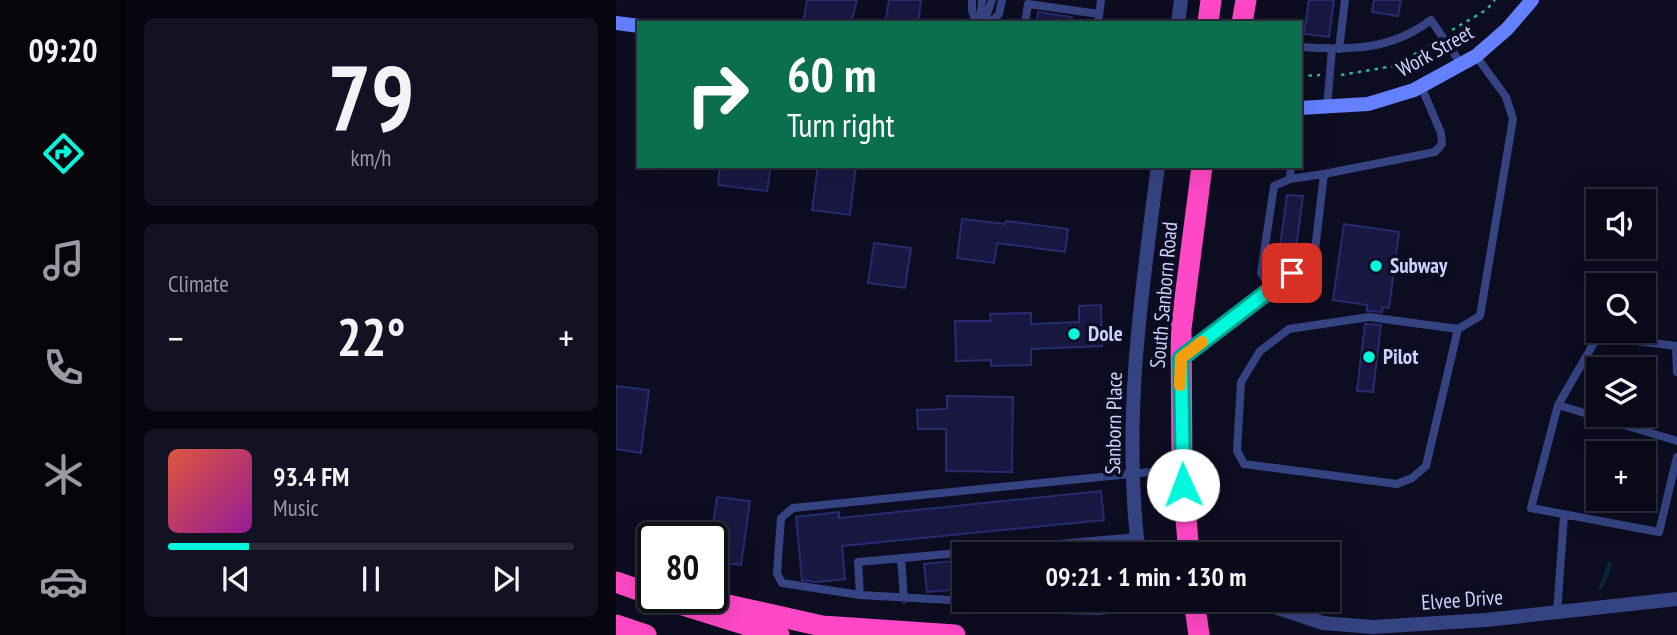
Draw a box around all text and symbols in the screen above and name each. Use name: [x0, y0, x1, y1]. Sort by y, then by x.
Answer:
street label: Work Street: [1392, 18, 1478, 83]
text: 09:20: [28, 29, 98, 71]
text: 79: [328, 38, 415, 156]
text: 60 m: [787, 42, 876, 106]
icon: right: [672, 49, 763, 140]
text: Turn right: [787, 104, 895, 146]
icon: directions: [39, 129, 88, 178]
text: km/h: [351, 143, 391, 172]
map controls: [1586, 189, 1656, 511]
button: sound: [1586, 189, 1656, 259]
street label: South Sanborn Road: [1144, 221, 1183, 369]
icon: music: [39, 236, 88, 285]
pin: [1262, 243, 1322, 303]
place label: Subway: [1390, 252, 1448, 279]
icon: arrive: [1273, 254, 1311, 292]
marker: Subway: [1368, 258, 1384, 274]
text: Climate: [168, 269, 229, 298]
button: search: [1586, 273, 1656, 343]
text: 22°: [337, 303, 405, 370]
text: −: [168, 313, 184, 362]
text: +: [558, 313, 574, 362]
place label: Dole: [1088, 320, 1123, 347]
marker: Dole: [1066, 326, 1082, 342]
icon: phone: [39, 343, 88, 392]
place label: Pilot: [1383, 343, 1418, 370]
marker: Pilot: [1361, 349, 1377, 365]
button: layers: [1586, 357, 1656, 427]
street label: Sanborn Place: [1099, 371, 1128, 475]
button: +: [1586, 441, 1656, 511]
position arrow: [1146, 448, 1220, 522]
icon: climate: [39, 450, 88, 499]
text: 93.4 FM: [273, 460, 349, 493]
text: Music: [273, 493, 319, 522]
speed limit sign: 80: [637, 522, 728, 613]
icon: car: [39, 557, 88, 606]
icon: previous: [217, 560, 255, 598]
icon: pause: [352, 560, 390, 598]
icon: next: [487, 560, 525, 598]
text: 09:21 · 1 min · 130 m: [1046, 560, 1246, 593]
street label: Elvee Drive: [1420, 583, 1504, 616]

